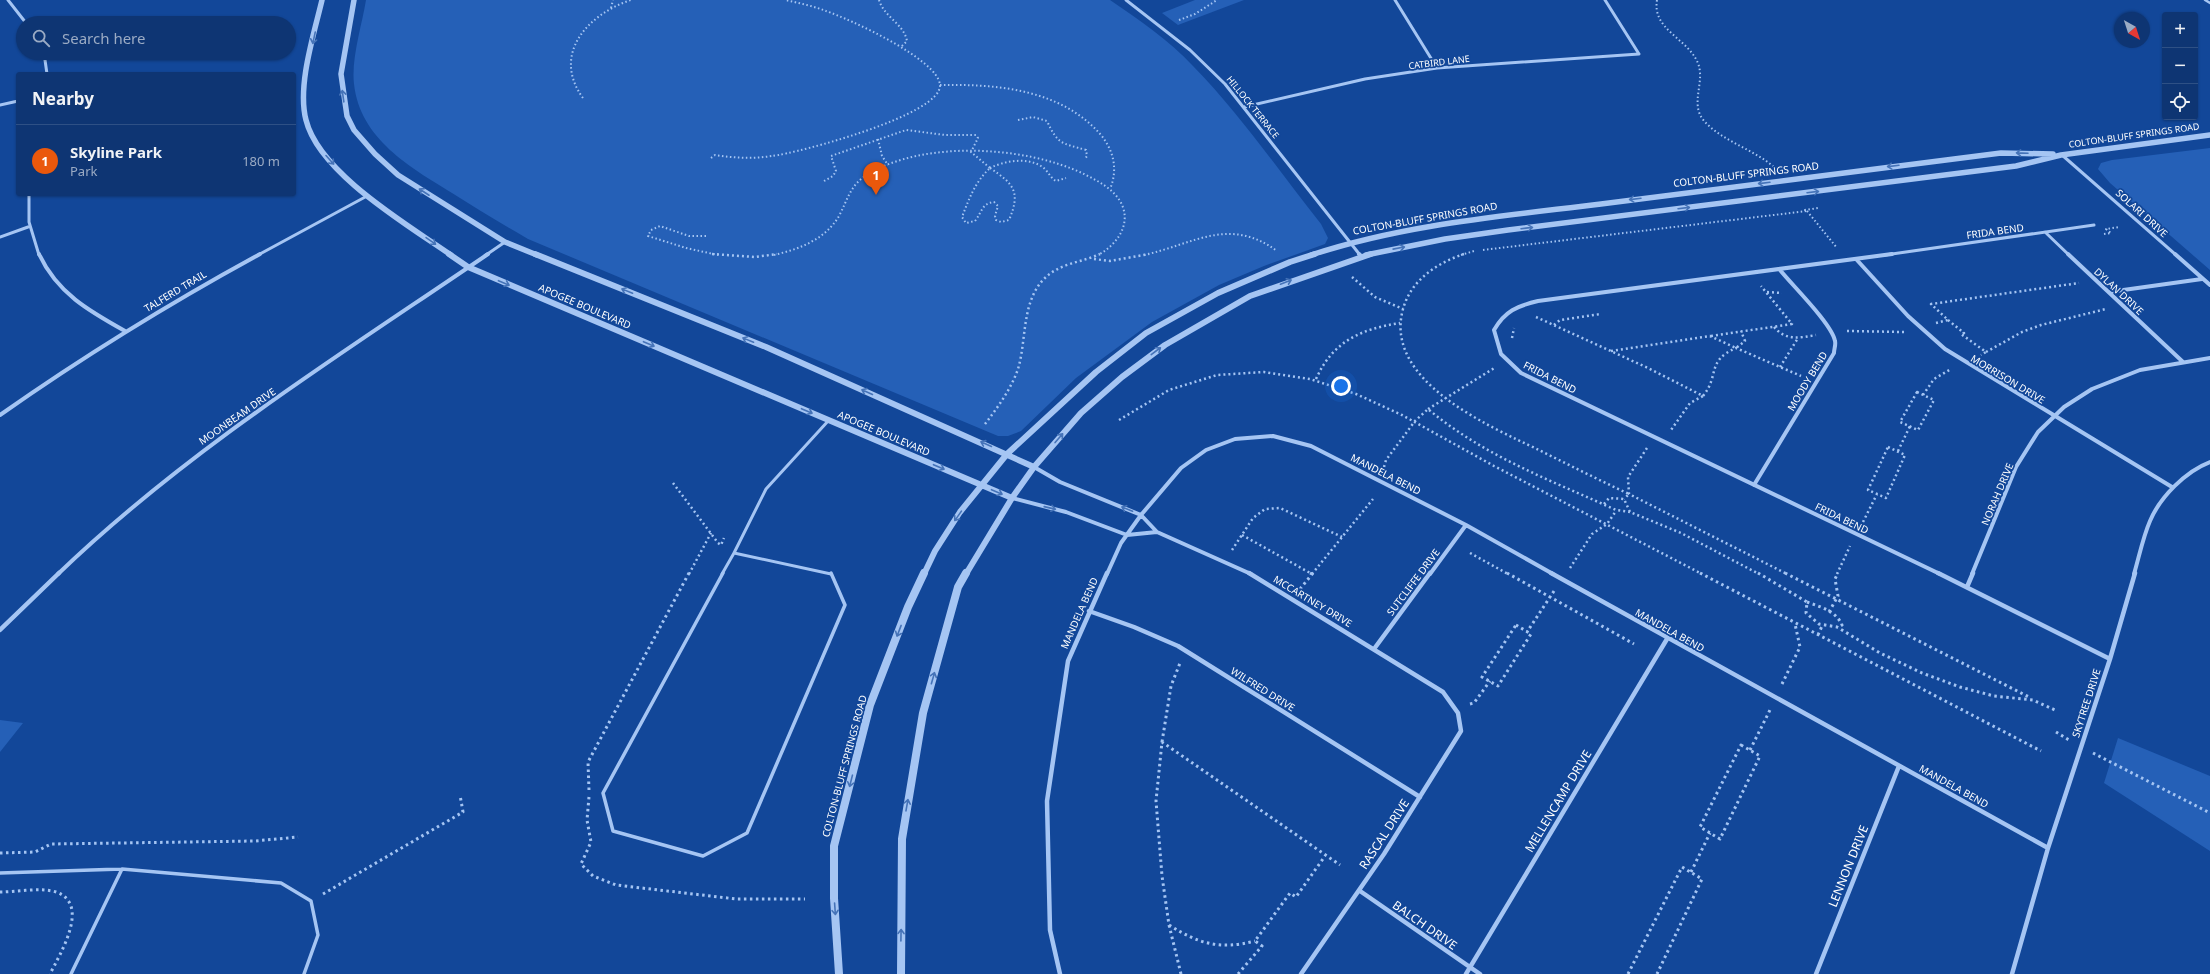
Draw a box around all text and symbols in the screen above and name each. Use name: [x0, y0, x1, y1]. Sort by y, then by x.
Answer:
north arrow: [2114, 12, 2150, 48]
map controls: [2162, 12, 2198, 120]
button: +: [2162, 12, 2198, 48]
search box: [16, 16, 296, 60]
icon: search: [30, 27, 52, 49]
text: Search here: [62, 28, 145, 48]
one-way arrow: [309, 31, 317, 44]
button: −: [2162, 48, 2198, 84]
street label: CATBIRD LANE: [1408, 52, 1470, 72]
street label: HILLOCK TERRACE: [1224, 73, 1282, 141]
button: locate: [2162, 84, 2198, 120]
text: Nearby: [32, 87, 94, 110]
one-way arrow: [339, 90, 347, 103]
street label: COLTON-BLUFF SPRINGS ROAD: [2068, 119, 2201, 151]
text: Skyline Park: [70, 142, 162, 162]
one-way arrow: [2016, 150, 2029, 157]
text: 1: [41, 152, 49, 170]
text: 180 m: [242, 152, 280, 170]
one-way arrow: [325, 154, 334, 164]
street label: COLTON-BLUFF SPRINGS ROAD: [1672, 158, 1820, 190]
text: Park: [70, 162, 97, 180]
pin: 1: [863, 162, 889, 195]
one-way arrow: [1887, 162, 1900, 170]
one-way arrow: [1758, 179, 1771, 187]
street label: SOLARI DRIVE: [2113, 186, 2171, 240]
one-way arrow: [419, 188, 430, 196]
one-way arrow: [1806, 188, 1819, 196]
one-way arrow: [1629, 195, 1642, 203]
street label: COLTON-BLUFF SPRINGS ROAD: [1352, 198, 1498, 238]
one-way arrow: [1677, 205, 1690, 212]
street label: FRIDA BEND: [1965, 220, 2025, 242]
one-way arrow: [1521, 224, 1534, 232]
one-way arrow: [425, 237, 436, 245]
one-way arrow: [1392, 244, 1405, 252]
street label: DYLAN DRIVE: [2091, 264, 2147, 318]
street label: TALFERD TRAIL: [141, 267, 209, 315]
one-way arrow: [1280, 278, 1292, 286]
one-way arrow: [497, 279, 509, 287]
street label: APOGEE BOULEVARD: [537, 280, 633, 332]
one-way arrow: [622, 287, 634, 295]
one-way arrow: [742, 335, 754, 343]
one-way arrow: [643, 341, 655, 348]
one-way arrow: [1150, 347, 1161, 355]
street label: MOODY BEND: [1784, 349, 1830, 413]
street label: MORRISON DRIVE: [1968, 351, 2048, 407]
street label: FRIDA BEND: [1521, 358, 1579, 396]
your location: [1331, 376, 1351, 396]
street label: MOONBEAM DRIVE: [196, 384, 278, 448]
one-way arrow: [861, 388, 873, 395]
street label: APOGEE BOULEVARD: [836, 407, 932, 459]
one-way arrow: [800, 408, 812, 415]
one-way arrow: [1055, 433, 1064, 443]
one-way arrow: [980, 440, 992, 448]
street label: MANDELA BEND: [1348, 450, 1424, 498]
street label: NORAH DRIVE: [1978, 461, 2016, 527]
one-way arrow: [933, 464, 945, 472]
one-way arrow: [991, 489, 1003, 496]
street label: FRIDA BEND: [1813, 499, 1871, 537]
one-way arrow: [1043, 505, 1056, 512]
one-way arrow: [1121, 505, 1133, 513]
one-way arrow: [954, 510, 962, 521]
street label: SUTCLIFFE DRIVE: [1383, 546, 1443, 618]
street label: MCCARTNEY DRIVE: [1271, 572, 1355, 630]
street label: MANDELA BEND: [1057, 575, 1101, 651]
street label: MANDELA BEND: [1633, 605, 1707, 655]
one-way arrow: [894, 624, 902, 636]
street label: WILFRED DRIVE: [1228, 664, 1298, 714]
street label: SKYTREE DRIVE: [2068, 667, 2104, 739]
one-way arrow: [930, 672, 937, 685]
street label: COLTON-BLUFF SPRINGS ROAD: [818, 693, 870, 839]
street label: MELLENCAMP DRIVE: [1521, 747, 1595, 855]
street label: MANDELA BEND: [1917, 761, 1991, 811]
one-way arrow: [846, 774, 854, 787]
street label: RASCAL DRIVE: [1355, 796, 1413, 872]
one-way arrow: [904, 799, 912, 812]
street label: LENNON DRIVE: [1824, 822, 1872, 910]
street label: BALCH DRIVE: [1389, 896, 1461, 954]
one-way arrow: [831, 902, 838, 915]
one-way arrow: [897, 929, 905, 942]

